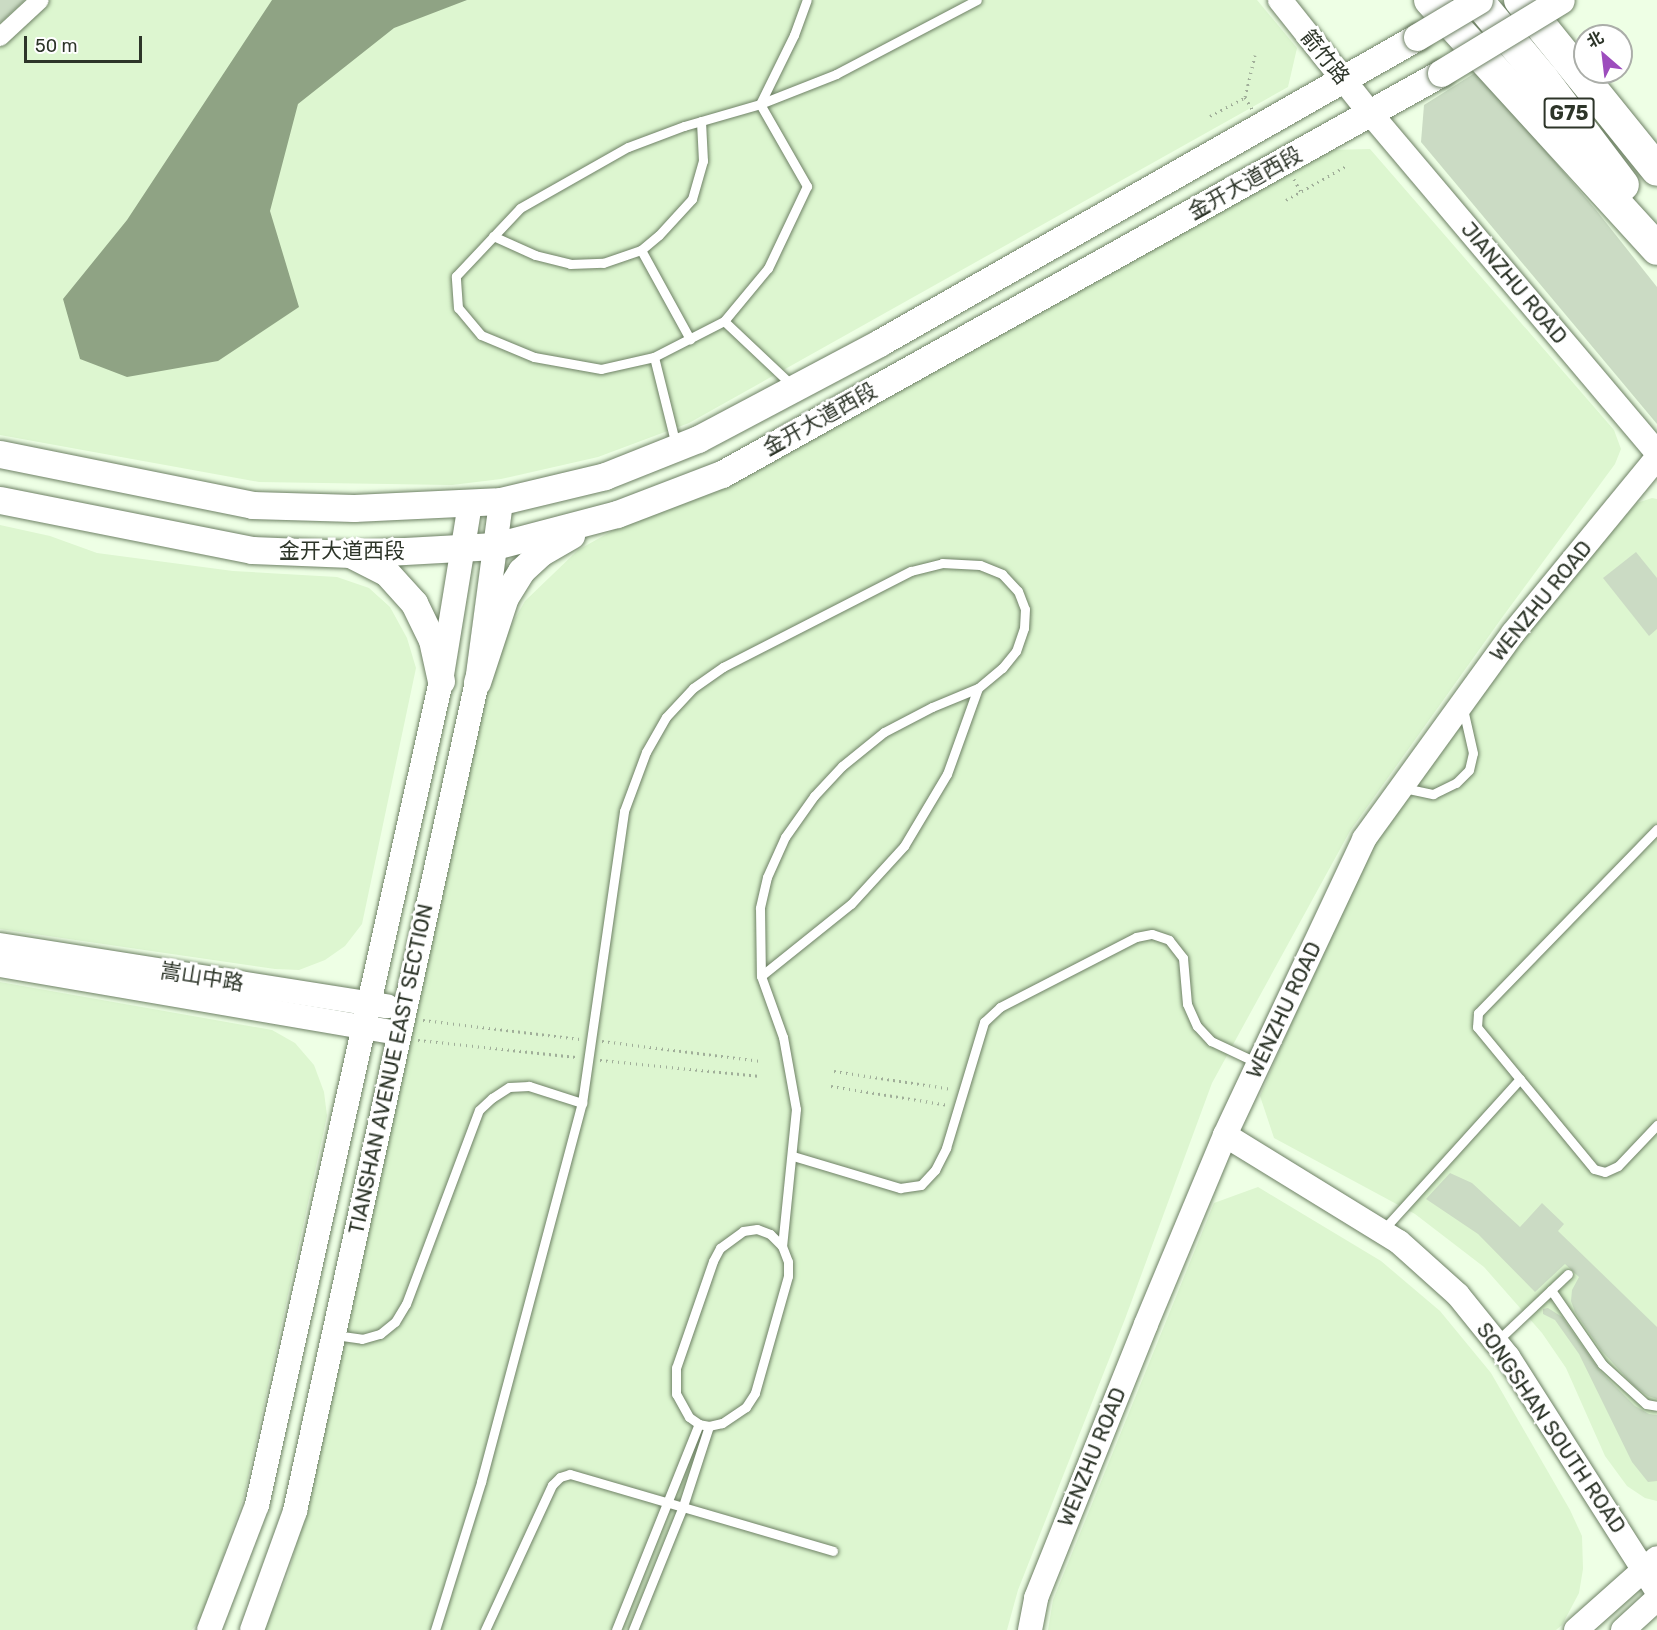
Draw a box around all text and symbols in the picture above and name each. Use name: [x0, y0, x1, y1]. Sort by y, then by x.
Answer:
scale bar: [27, 24, 146, 62]
north arrow: [1573, 24, 1633, 84]
street label: 箭竹路: [1295, 25, 1355, 89]
text: 北: [1584, 27, 1607, 52]
text: 50 m: [35, 35, 78, 57]
road number: G75: [1544, 96, 1594, 130]
street label: 金开大道西段: [1184, 141, 1306, 225]
street label: JIANZHU ROAD: [1456, 217, 1572, 349]
street label: 金开大道西段: [759, 377, 881, 461]
street label: WENZHU ROAD: [1485, 536, 1597, 666]
street label: 金开大道西段: [279, 538, 405, 564]
street label: TIANSHAN AVENUE EAST SECTION: [344, 901, 438, 1237]
street label: WENZHU ROAD: [1241, 938, 1327, 1082]
street label: 嵩山中路: [159, 958, 245, 996]
street label: SONGSHAN SOUTH ROAD: [1471, 1318, 1631, 1538]
street label: WENZHU ROAD: [1053, 1384, 1131, 1530]

